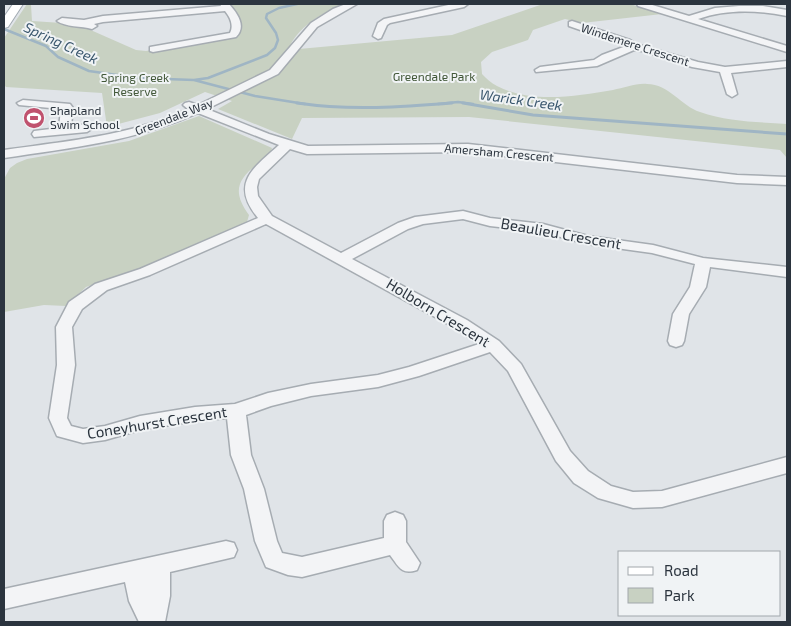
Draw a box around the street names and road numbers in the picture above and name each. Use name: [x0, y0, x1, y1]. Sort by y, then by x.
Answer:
street label: Windemere Crescent: [579, 20, 692, 68]
street label: Greendale Way: [133, 95, 215, 137]
street label: Amersham Crescent: [444, 140, 555, 164]
street label: Beaulieu Crescent: [500, 214, 623, 253]
street label: Holborn Crescent: [383, 274, 494, 350]
street label: Coneyhurst Crescent: [86, 402, 228, 442]

